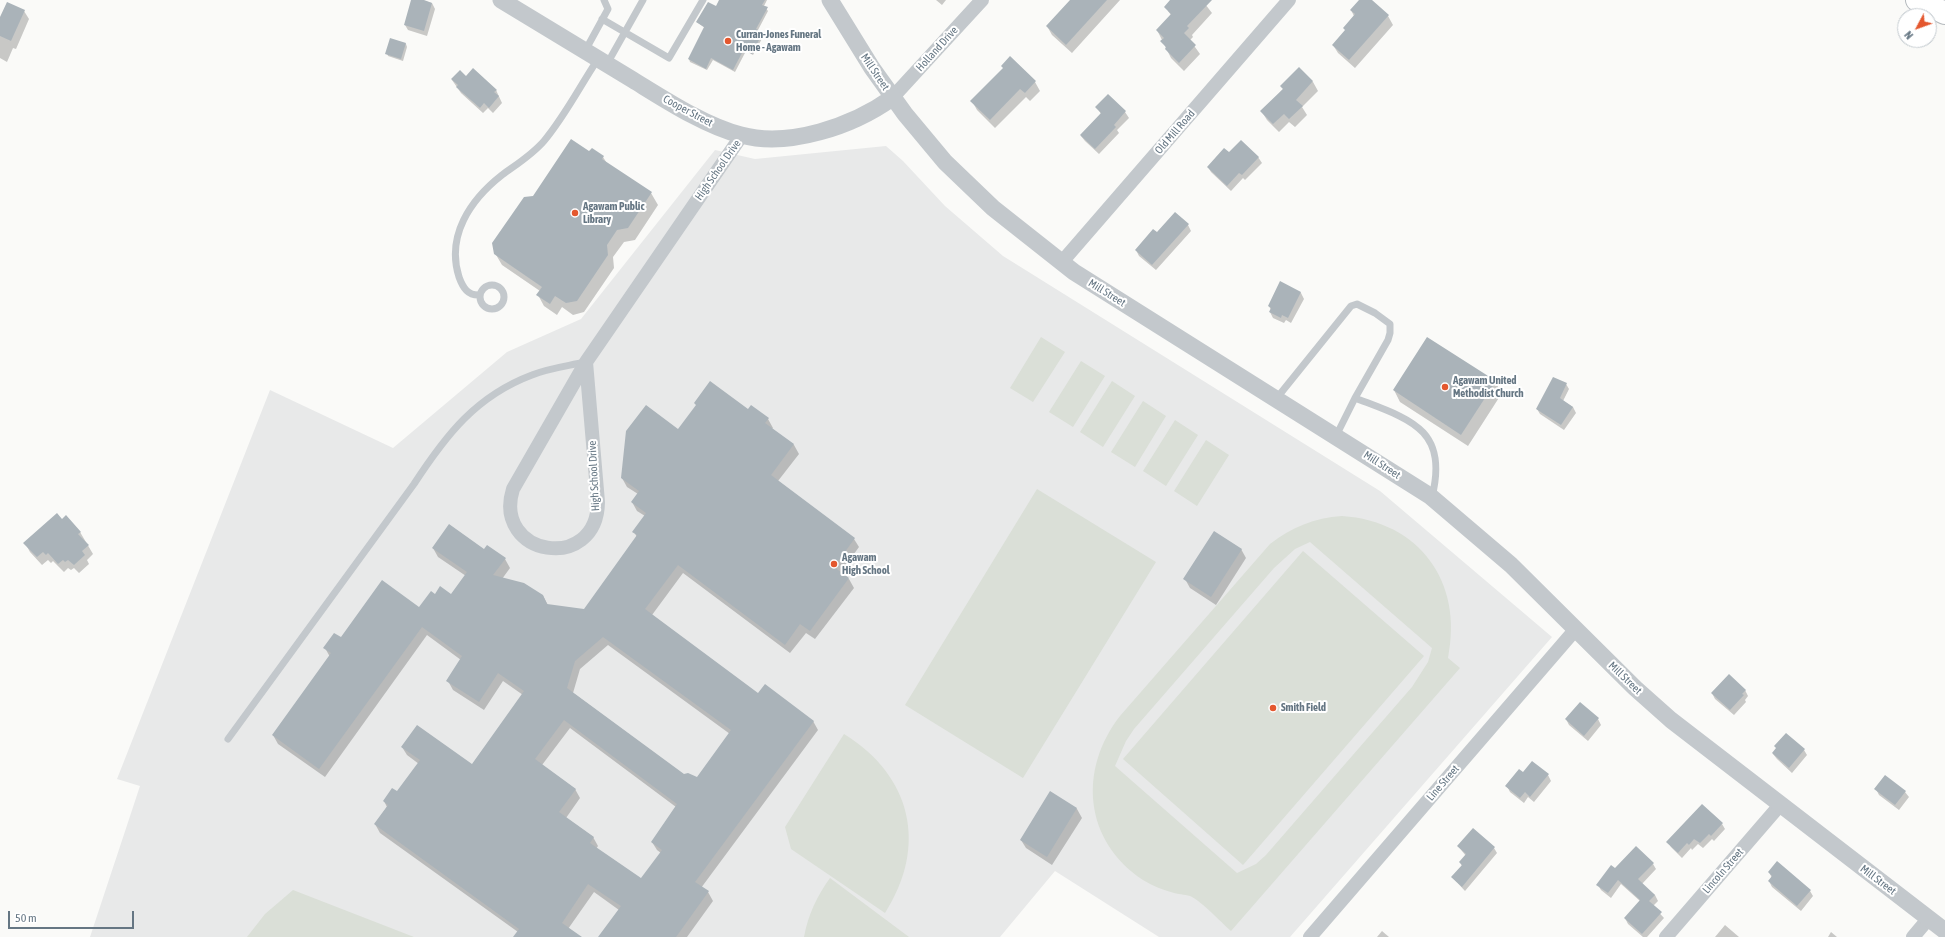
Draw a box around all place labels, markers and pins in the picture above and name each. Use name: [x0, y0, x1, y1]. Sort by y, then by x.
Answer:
place label: Curran-Jones Funeral Home - Agawam: [736, 28, 821, 54]
marker: Curran-Jones Funeral Home - Agawam: [723, 36, 733, 46]
place label: Agawam Public Library: [583, 200, 644, 226]
marker: Agawam Public Library: [570, 208, 580, 218]
place label: Agawam United Methodist Church: [1453, 374, 1524, 400]
marker: Agawam United Methodist Church: [1440, 382, 1450, 392]
place label: Agawam High School: [842, 551, 890, 577]
marker: Agawam High School: [829, 559, 839, 569]
place label: Smith Field: [1281, 701, 1326, 715]
marker: Smith Field: [1268, 703, 1278, 713]

